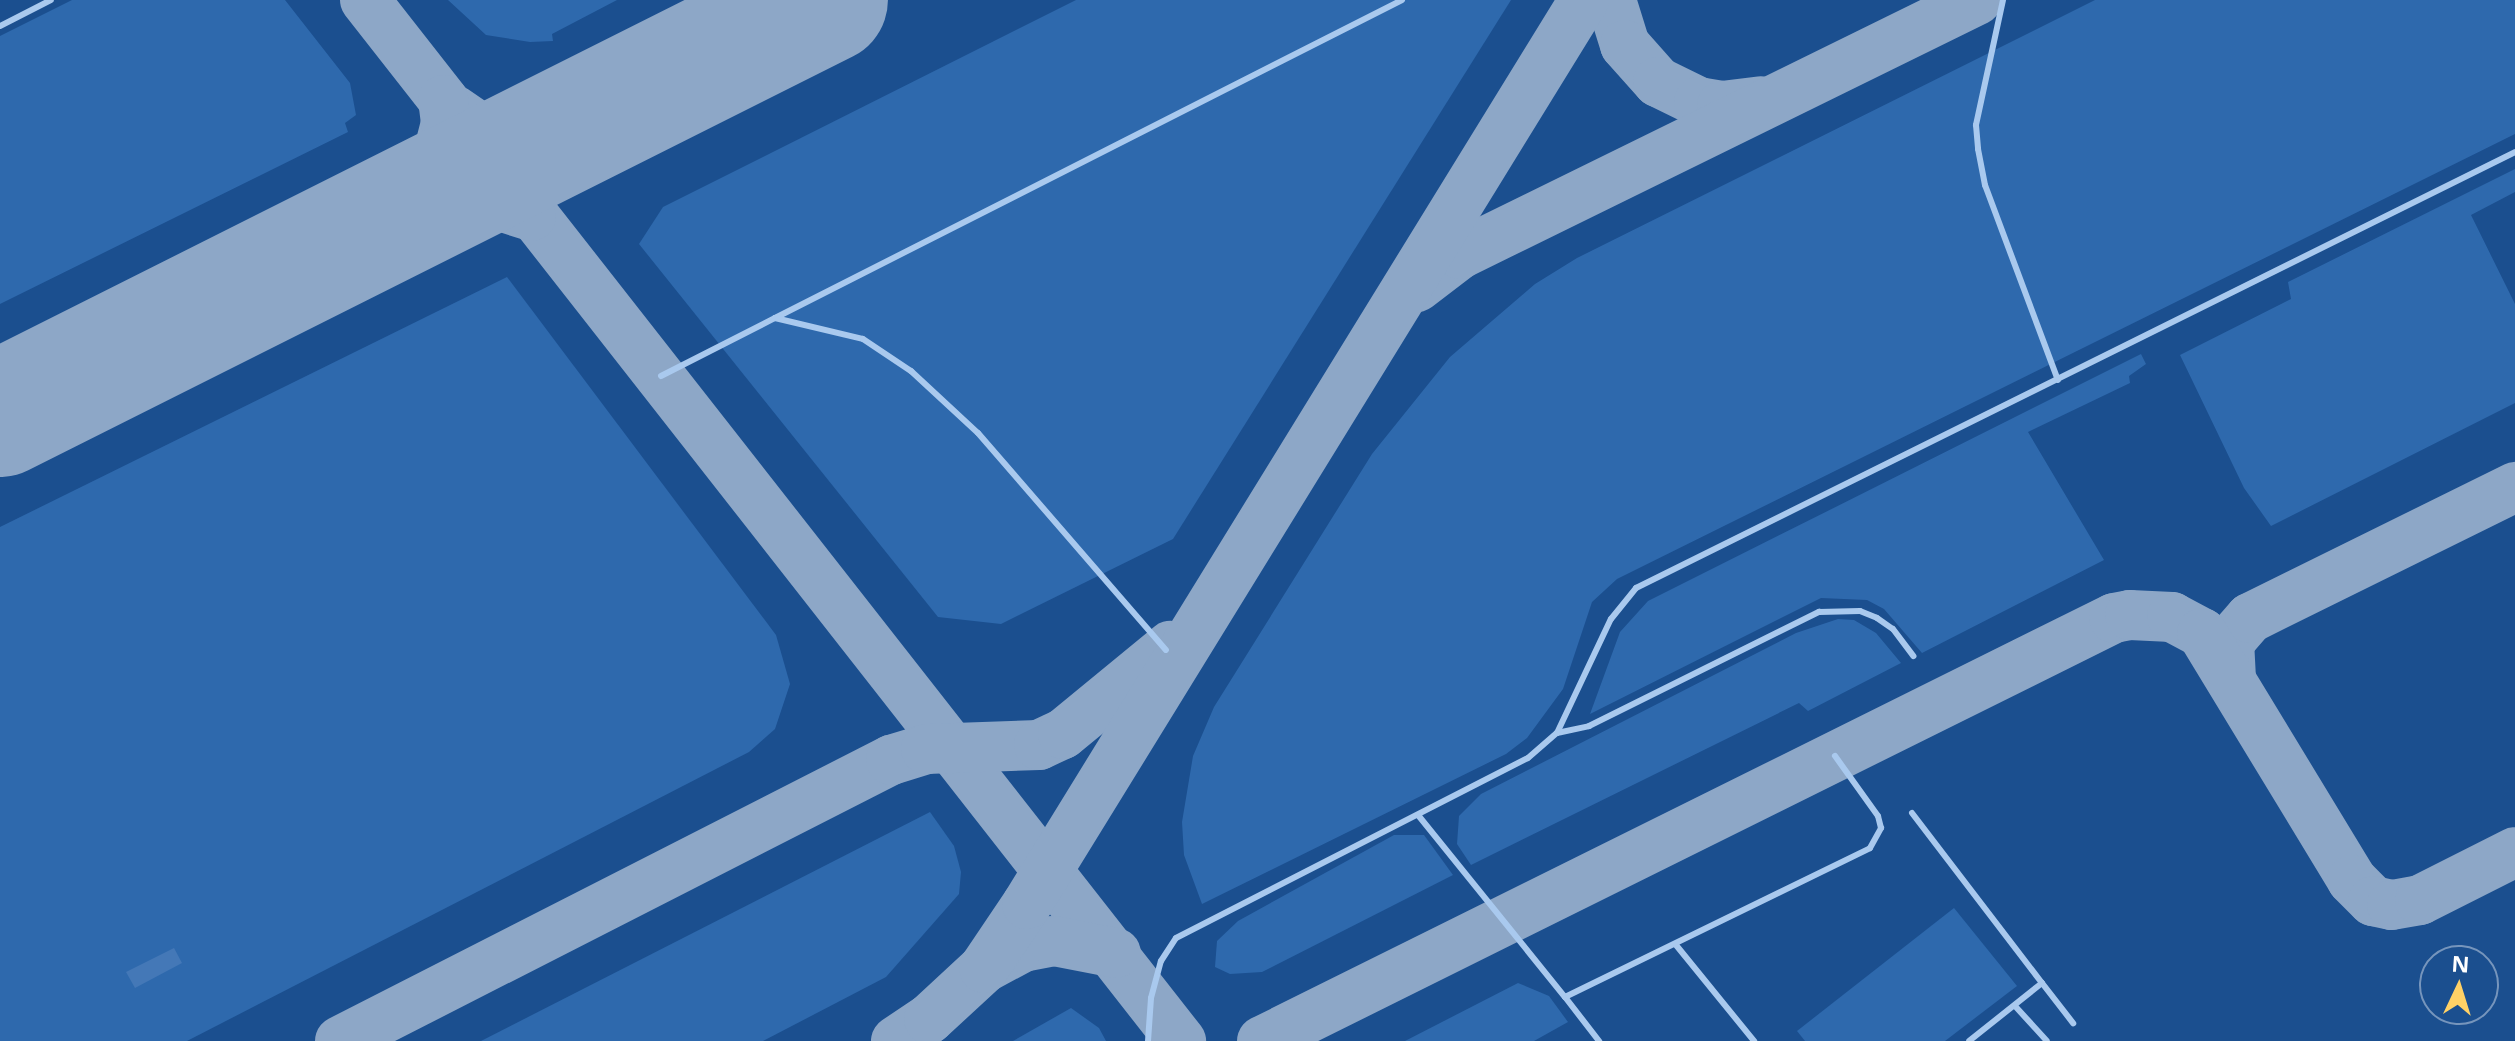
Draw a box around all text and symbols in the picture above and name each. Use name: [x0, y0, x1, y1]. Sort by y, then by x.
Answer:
north arrow: [2419, 945, 2499, 1025]
text: N: [2451, 947, 2470, 979]

